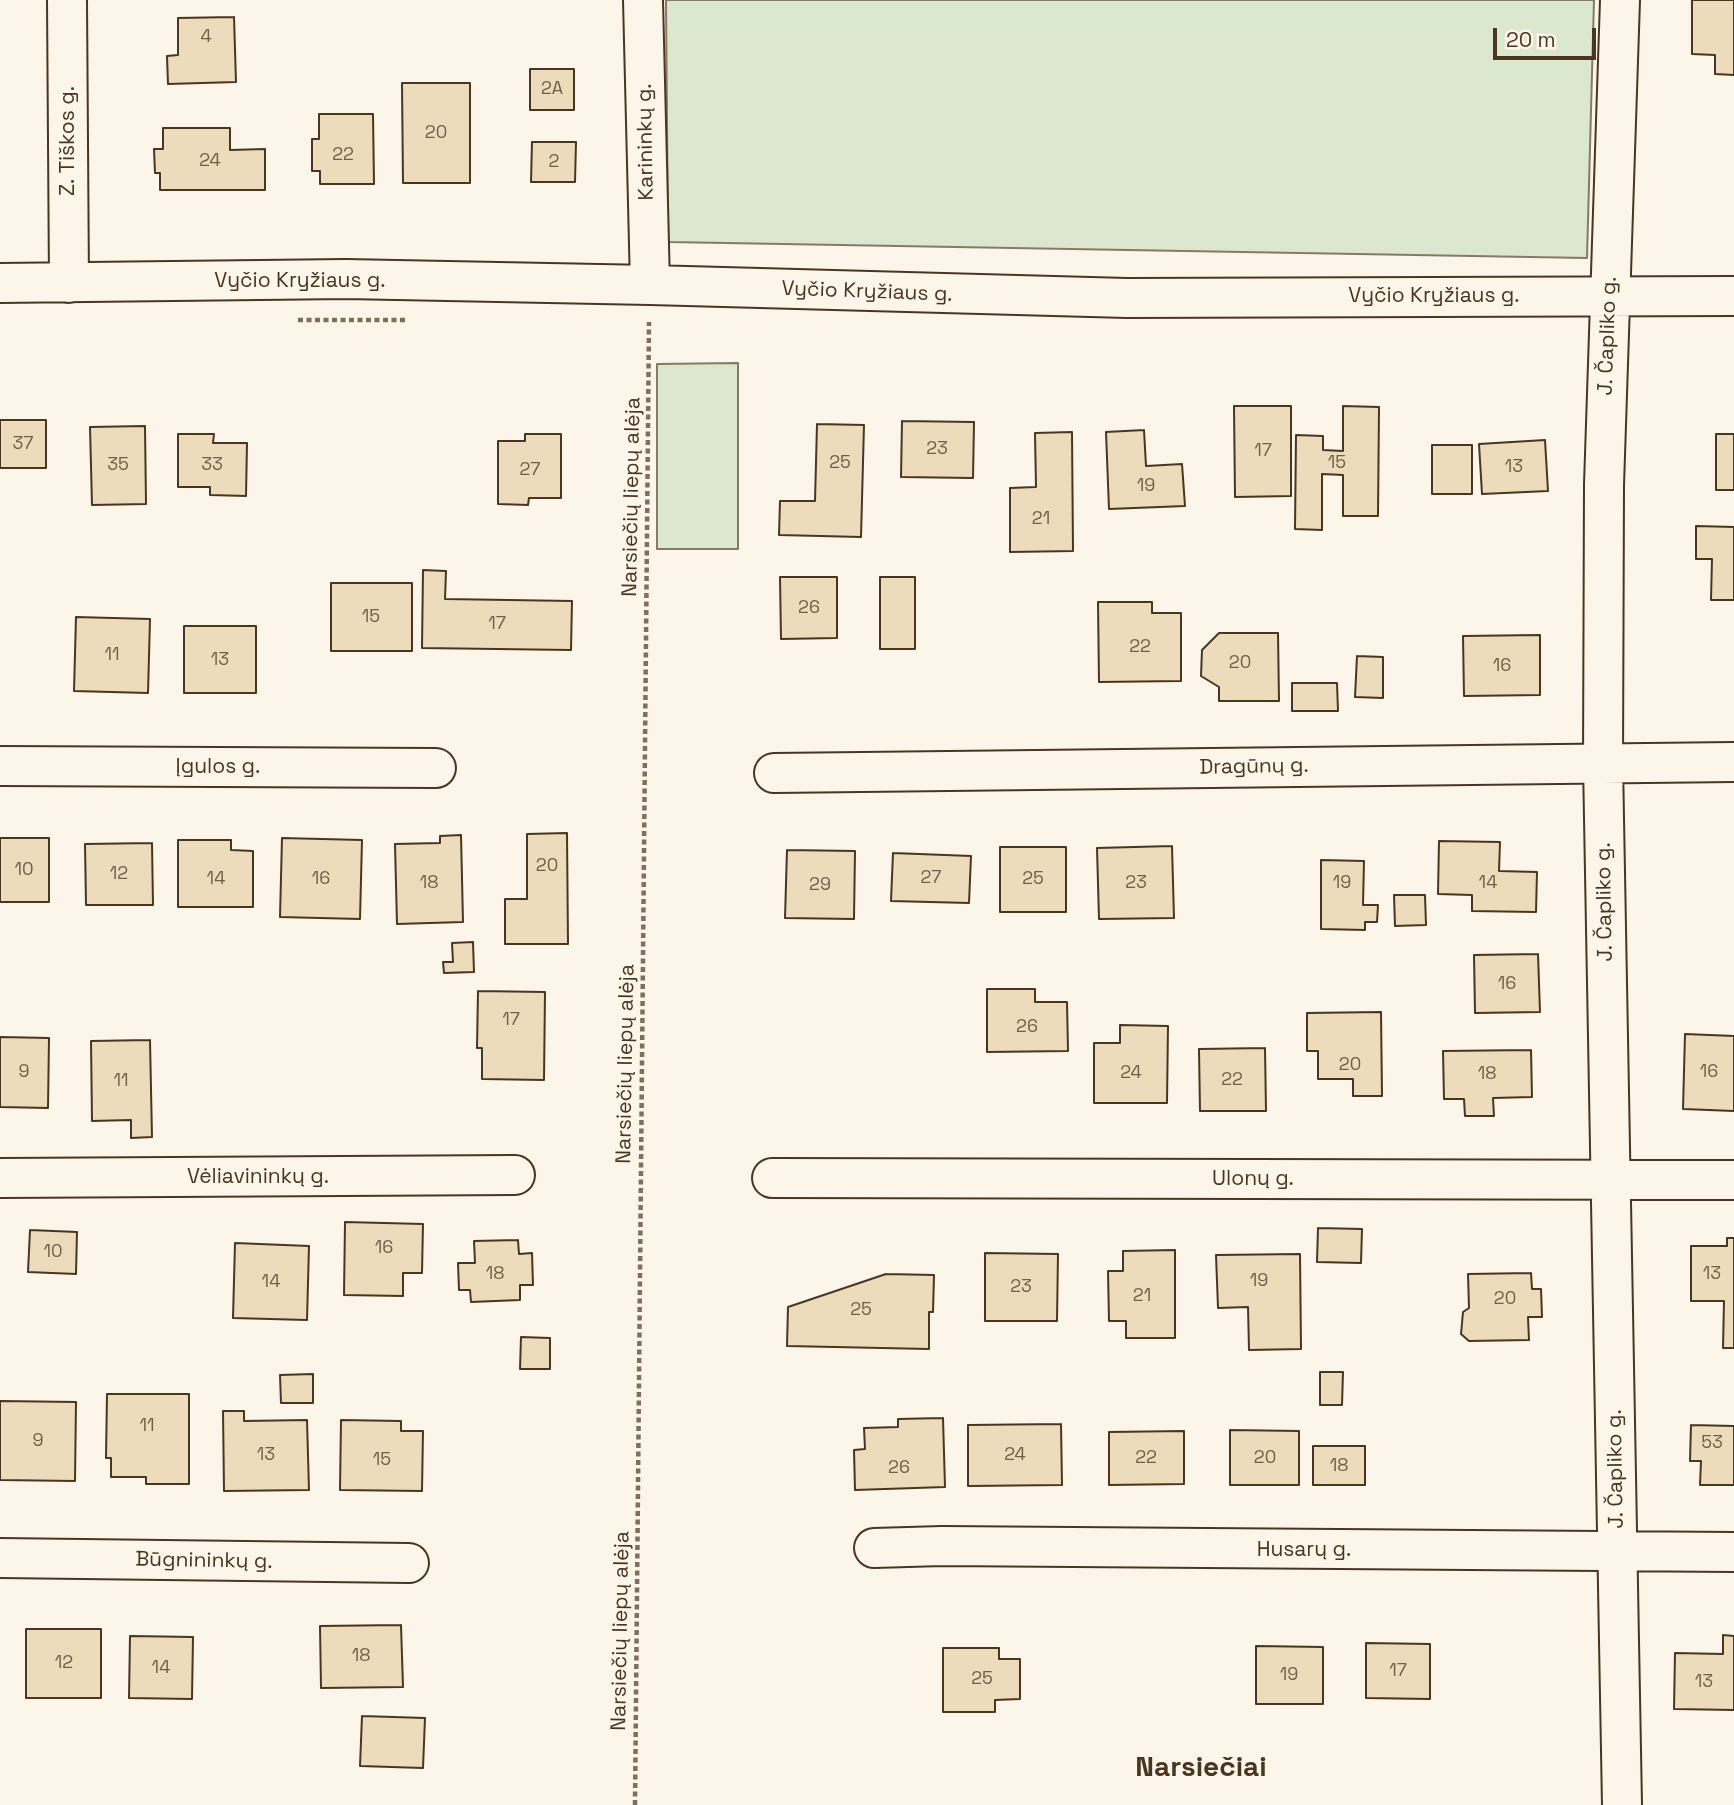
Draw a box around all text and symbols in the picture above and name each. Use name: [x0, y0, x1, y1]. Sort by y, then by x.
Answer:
scale bar: [1496, 14, 1599, 58]
house number: 4: [200, 26, 212, 48]
text: 20 m: [1506, 26, 1556, 53]
house number: 2A: [541, 78, 563, 100]
street label: Karininkų g.: [632, 83, 660, 201]
street label: Z. Tiškos g.: [55, 86, 81, 196]
house number: 20: [425, 122, 447, 144]
house number: 22: [332, 144, 354, 166]
house number: 24: [199, 150, 221, 172]
house number: 2: [549, 151, 559, 173]
street label: Vyčio Kryžiaus g.: [214, 268, 386, 294]
street label: Vyčio Kryžiaus g.: [781, 276, 953, 308]
street label: J. Čapliko g.: [1593, 276, 1623, 396]
street label: Vyčio Kryžiaus g.: [1348, 283, 1520, 309]
street label: Narsiečių liepų alėja: [618, 397, 646, 597]
house number: 37: [12, 433, 34, 455]
house number: 23: [926, 438, 948, 460]
house number: 17: [1254, 440, 1272, 462]
house number: 25: [829, 452, 851, 474]
house number: 15: [1328, 452, 1346, 474]
house number: 35: [107, 454, 129, 476]
house number: 33: [201, 454, 223, 476]
house number: 13: [1505, 456, 1523, 478]
house number: 27: [520, 459, 540, 481]
house number: 19: [1137, 475, 1155, 497]
house number: 21: [1032, 508, 1050, 530]
house number: 26: [798, 597, 820, 619]
house number: 15: [362, 606, 380, 628]
house number: 17: [488, 613, 506, 635]
house number: 22: [1129, 636, 1151, 658]
house number: 11: [104, 644, 120, 666]
house number: 13: [211, 649, 229, 671]
house number: 20: [1229, 652, 1251, 674]
house number: 16: [1493, 655, 1511, 677]
street label: Dragūnų g.: [1199, 753, 1309, 781]
street label: Įgulos g.: [176, 754, 260, 780]
street label: J. Čapliko g.: [1591, 842, 1619, 962]
house number: 20: [536, 855, 558, 877]
house number: 10: [14, 859, 34, 881]
house number: 12: [110, 863, 128, 885]
house number: 27: [921, 867, 941, 889]
house number: 14: [207, 868, 225, 890]
house number: 16: [312, 868, 330, 890]
house number: 25: [1022, 868, 1044, 890]
house number: 18: [420, 872, 438, 894]
house number: 23: [1125, 872, 1147, 894]
house number: 19: [1333, 872, 1351, 894]
house number: 14: [1479, 872, 1497, 894]
house number: 29: [809, 874, 831, 896]
street label: Narsiečių liepų alėja: [612, 964, 640, 1164]
house number: 16: [1498, 973, 1516, 995]
house number: 17: [502, 1009, 520, 1031]
house number: 26: [1016, 1016, 1038, 1038]
house number: 20: [1339, 1054, 1361, 1076]
house number: 9: [18, 1061, 30, 1083]
house number: 16: [1700, 1061, 1718, 1083]
house number: 24: [1120, 1062, 1142, 1084]
house number: 18: [1478, 1063, 1496, 1085]
house number: 22: [1221, 1069, 1243, 1091]
house number: 11: [113, 1070, 129, 1092]
street label: Vėliavininkų g.: [187, 1164, 329, 1190]
street label: Ulonų g.: [1212, 1166, 1294, 1192]
house number: 16: [375, 1237, 393, 1259]
house number: 10: [43, 1241, 63, 1263]
house number: 18: [486, 1263, 504, 1285]
house number: 13: [1703, 1263, 1721, 1285]
house number: 19: [1250, 1270, 1268, 1292]
house number: 14: [262, 1271, 280, 1293]
house number: 23: [1010, 1276, 1032, 1298]
house number: 21: [1133, 1285, 1151, 1307]
house number: 20: [1494, 1288, 1516, 1310]
house number: 25: [850, 1299, 872, 1321]
street label: J. Čapliko g.: [1602, 1409, 1630, 1529]
house number: 11: [139, 1415, 155, 1437]
house number: 9: [32, 1430, 44, 1452]
house number: 53: [1701, 1432, 1723, 1454]
house number: 13: [257, 1444, 275, 1466]
house number: 24: [1004, 1444, 1026, 1466]
house number: 22: [1135, 1447, 1157, 1469]
house number: 20: [1254, 1447, 1276, 1469]
house number: 15: [373, 1449, 391, 1471]
house number: 18: [1330, 1455, 1348, 1477]
house number: 26: [888, 1457, 910, 1479]
street label: Narsiečių liepų alėja: [607, 1531, 635, 1731]
street label: Husarų g.: [1257, 1537, 1351, 1563]
street label: Būgnininkų g.: [135, 1547, 273, 1575]
house number: 18: [352, 1645, 370, 1667]
house number: 12: [55, 1652, 73, 1674]
house number: 14: [152, 1657, 170, 1679]
house number: 17: [1389, 1660, 1407, 1682]
house number: 19: [1280, 1664, 1298, 1686]
house number: 25: [971, 1668, 993, 1690]
house number: 13: [1695, 1671, 1713, 1693]
district label: Narsiečiai: [1135, 1751, 1267, 1785]

